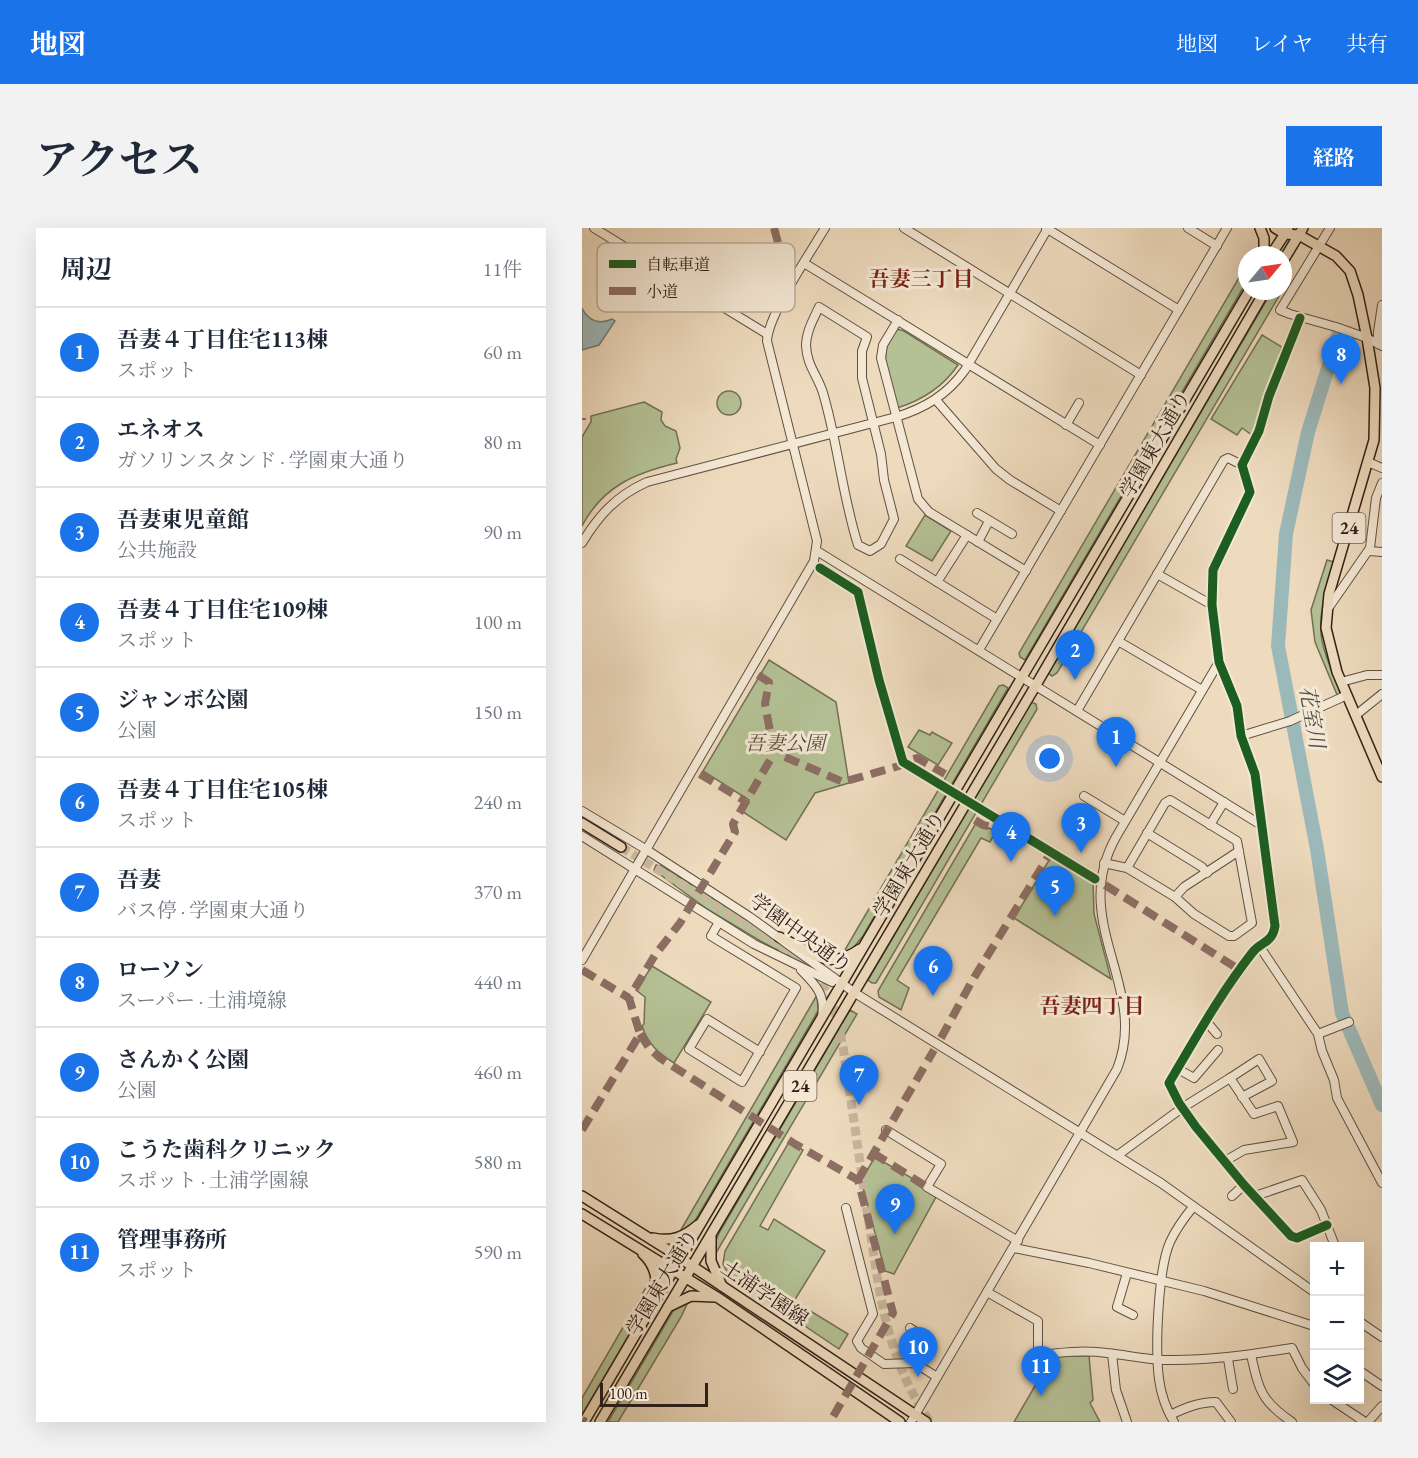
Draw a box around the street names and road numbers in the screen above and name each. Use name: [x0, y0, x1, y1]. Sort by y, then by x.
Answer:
street label: 学園東大通り: [1114, 386, 1196, 502]
road number: 24: [1332, 513, 1365, 543]
street label: 学園東大通り: [867, 806, 951, 922]
street label: 学園中央通り: [745, 887, 857, 979]
road number: 24: [784, 1071, 816, 1101]
street label: 学園東大通り: [620, 1224, 704, 1340]
street label: 土浦学園線: [716, 1254, 814, 1332]

